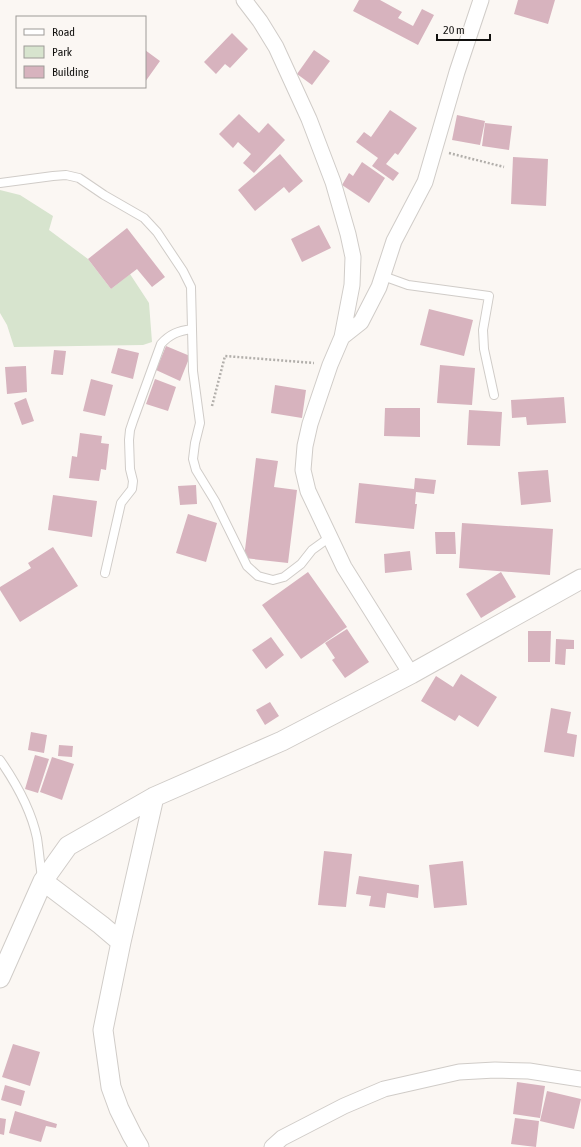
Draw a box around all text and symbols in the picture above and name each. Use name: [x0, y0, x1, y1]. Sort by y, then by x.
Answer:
legend: [16, 16, 146, 88]
scale bar: [437, 16, 490, 42]
text: 20 m: [443, 23, 465, 37]
text: Road: [52, 25, 75, 39]
text: Park: [52, 45, 73, 59]
text: Building: [52, 65, 90, 79]

